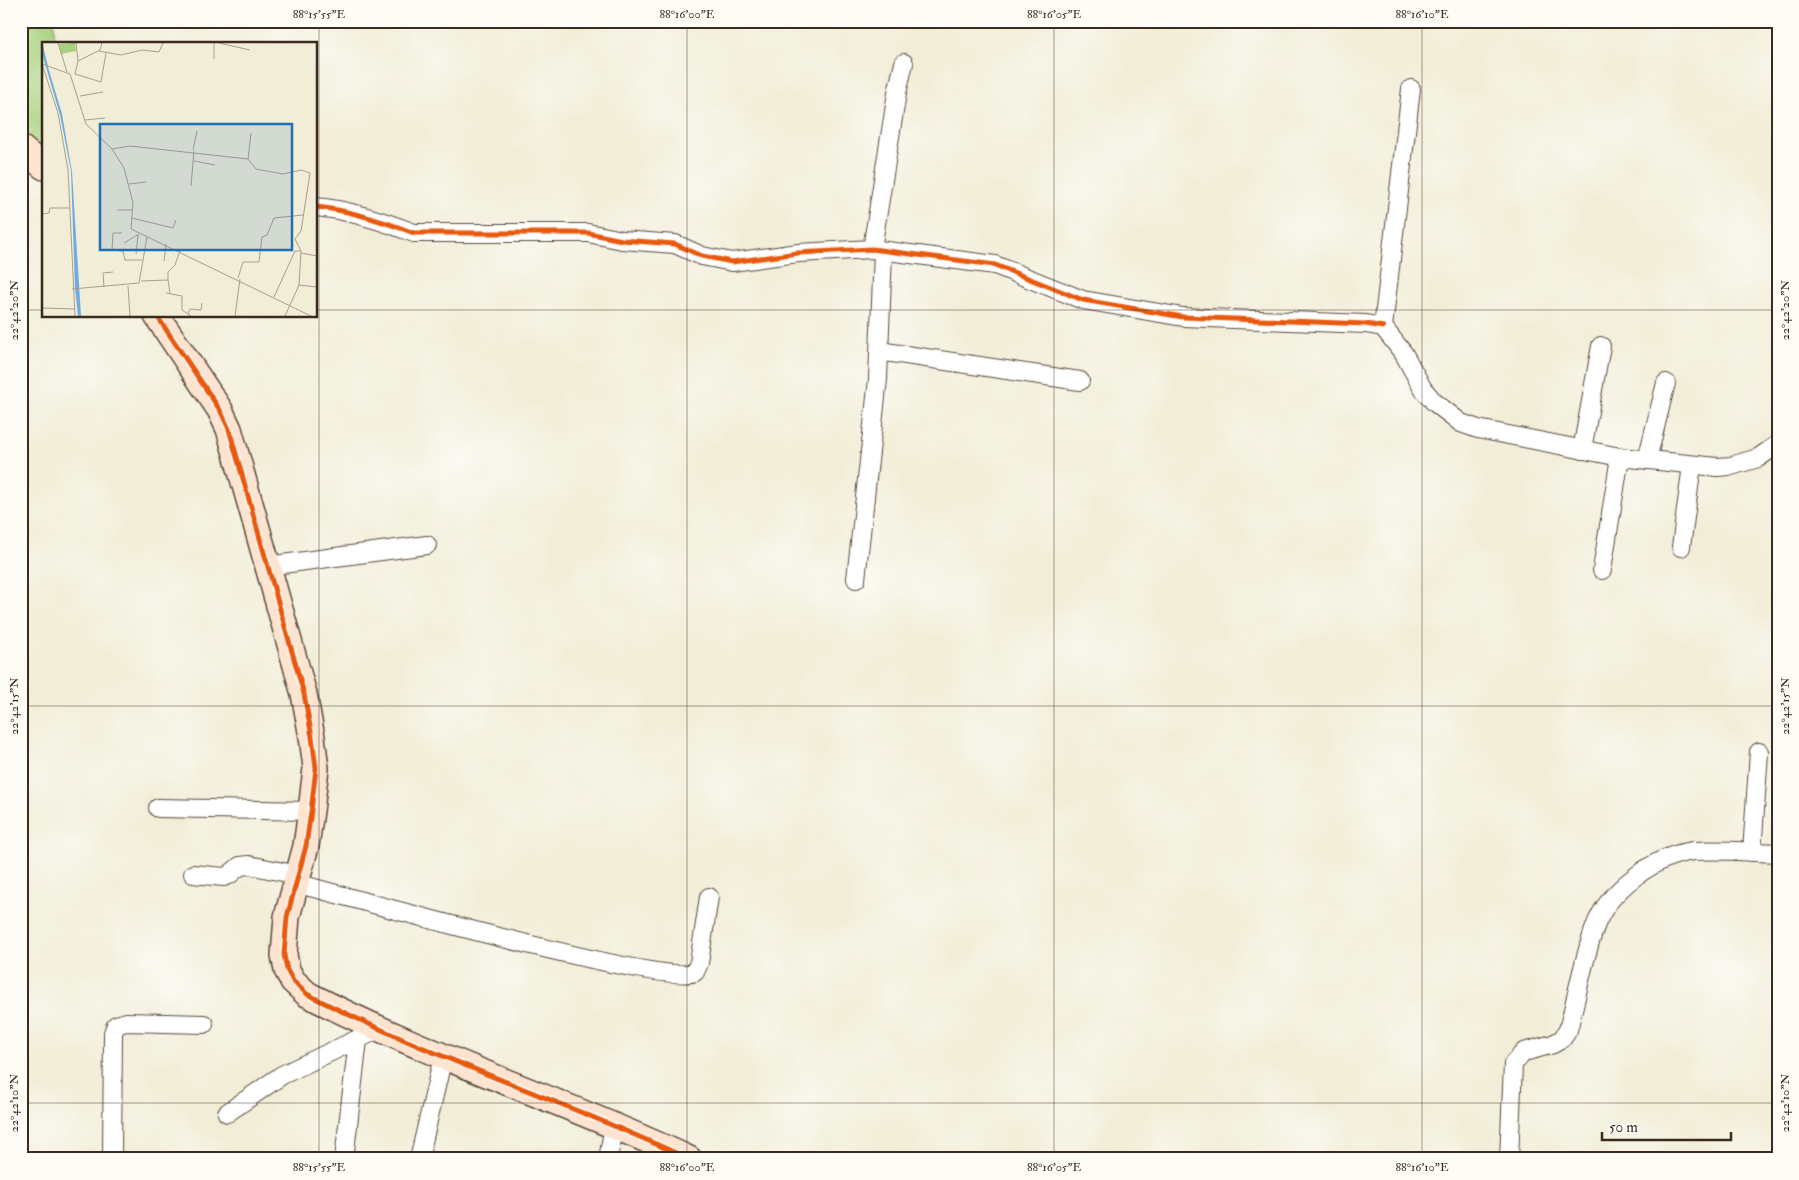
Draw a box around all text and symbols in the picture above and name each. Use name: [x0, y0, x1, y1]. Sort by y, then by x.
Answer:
text: 88°15'55"E: [293, 7, 346, 22]
text: 88°16'00"E: [659, 7, 715, 22]
text: 88°16'05"E: [1027, 7, 1081, 22]
text: 88°16'10"E: [1395, 7, 1449, 22]
inset map: [42, 42, 318, 318]
text: 22°42'20"N: [7, 280, 22, 340]
text: 22°42'20"N: [1778, 280, 1793, 340]
text: 22°42'15"N: [7, 677, 22, 735]
text: 22°42'15"N: [1778, 677, 1793, 735]
text: 22°42'10"N: [7, 1074, 22, 1132]
text: 22°42'10"N: [1778, 1074, 1793, 1132]
scale bar: [1602, 1110, 1730, 1142]
text: 50 m: [1609, 1118, 1638, 1137]
text: 88°15'55"E: [293, 1160, 346, 1175]
text: 88°16'00"E: [659, 1160, 715, 1175]
text: 88°16'05"E: [1027, 1160, 1081, 1175]
text: 88°16'10"E: [1395, 1160, 1449, 1175]

